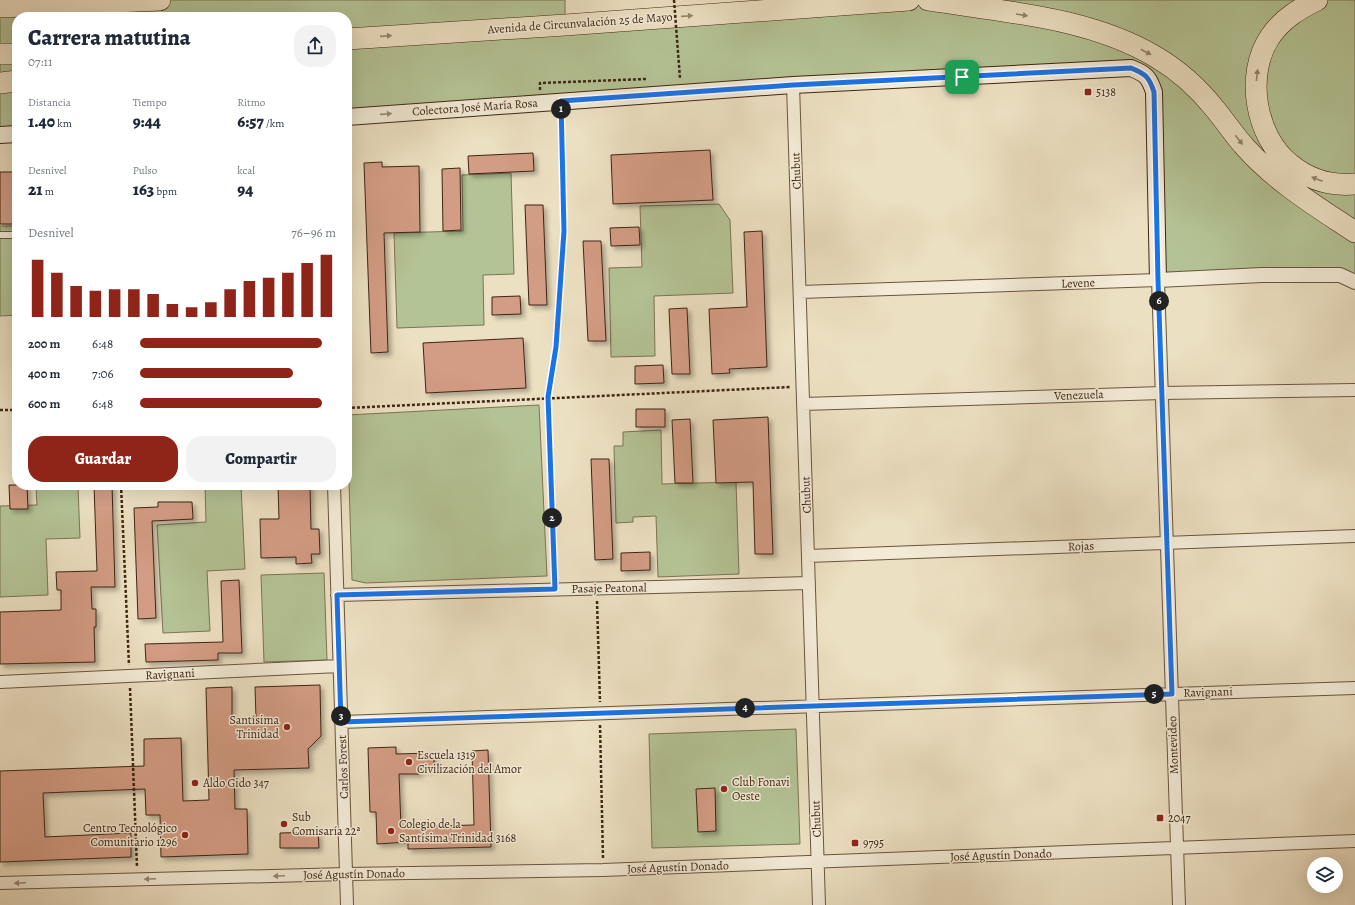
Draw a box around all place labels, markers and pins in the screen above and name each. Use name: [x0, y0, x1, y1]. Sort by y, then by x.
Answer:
pin: [945, 60, 979, 94]
place label: 5138: [1096, 84, 1116, 100]
marker: 5138: [1083, 87, 1093, 97]
pin: 1: [551, 99, 571, 119]
pin: 6: [1149, 291, 1169, 311]
pin: 2: [542, 508, 562, 528]
pin: 5: [1144, 684, 1164, 704]
pin: 4: [735, 698, 755, 718]
pin: 3: [331, 706, 351, 726]
place label: Santísima Trinidad: [230, 712, 280, 742]
marker: Santísima Trinidad: [282, 722, 292, 732]
place label: Escuela 1319 Civilización del Amor: [417, 747, 522, 777]
marker: Escuela 1319 Civilización del Amor: [404, 757, 414, 767]
place label: Club Fonavi Oeste: [732, 774, 790, 804]
place label: Aldo Gido 347: [202, 775, 270, 791]
marker: Aldo Gido 347: [190, 778, 200, 788]
marker: Club Fonavi Oeste: [719, 784, 729, 794]
place label: Sub Comisaría 22ª: [292, 809, 360, 839]
place label: 2047: [1168, 810, 1192, 826]
marker: 2047: [1155, 813, 1165, 823]
place label: Colegio de la Santísima Trinidad 3168: [399, 816, 516, 846]
marker: Sub Comisaría 22ª: [279, 819, 289, 829]
place label: Centro Tecnológico Comunitario 1296: [83, 820, 177, 850]
marker: Colegio de la Santísima Trinidad 3168: [386, 826, 396, 836]
marker: Centro Tecnológico Comunitario 1296: [180, 830, 190, 840]
place label: 9795: [863, 835, 884, 851]
marker: 9795: [850, 838, 860, 848]

